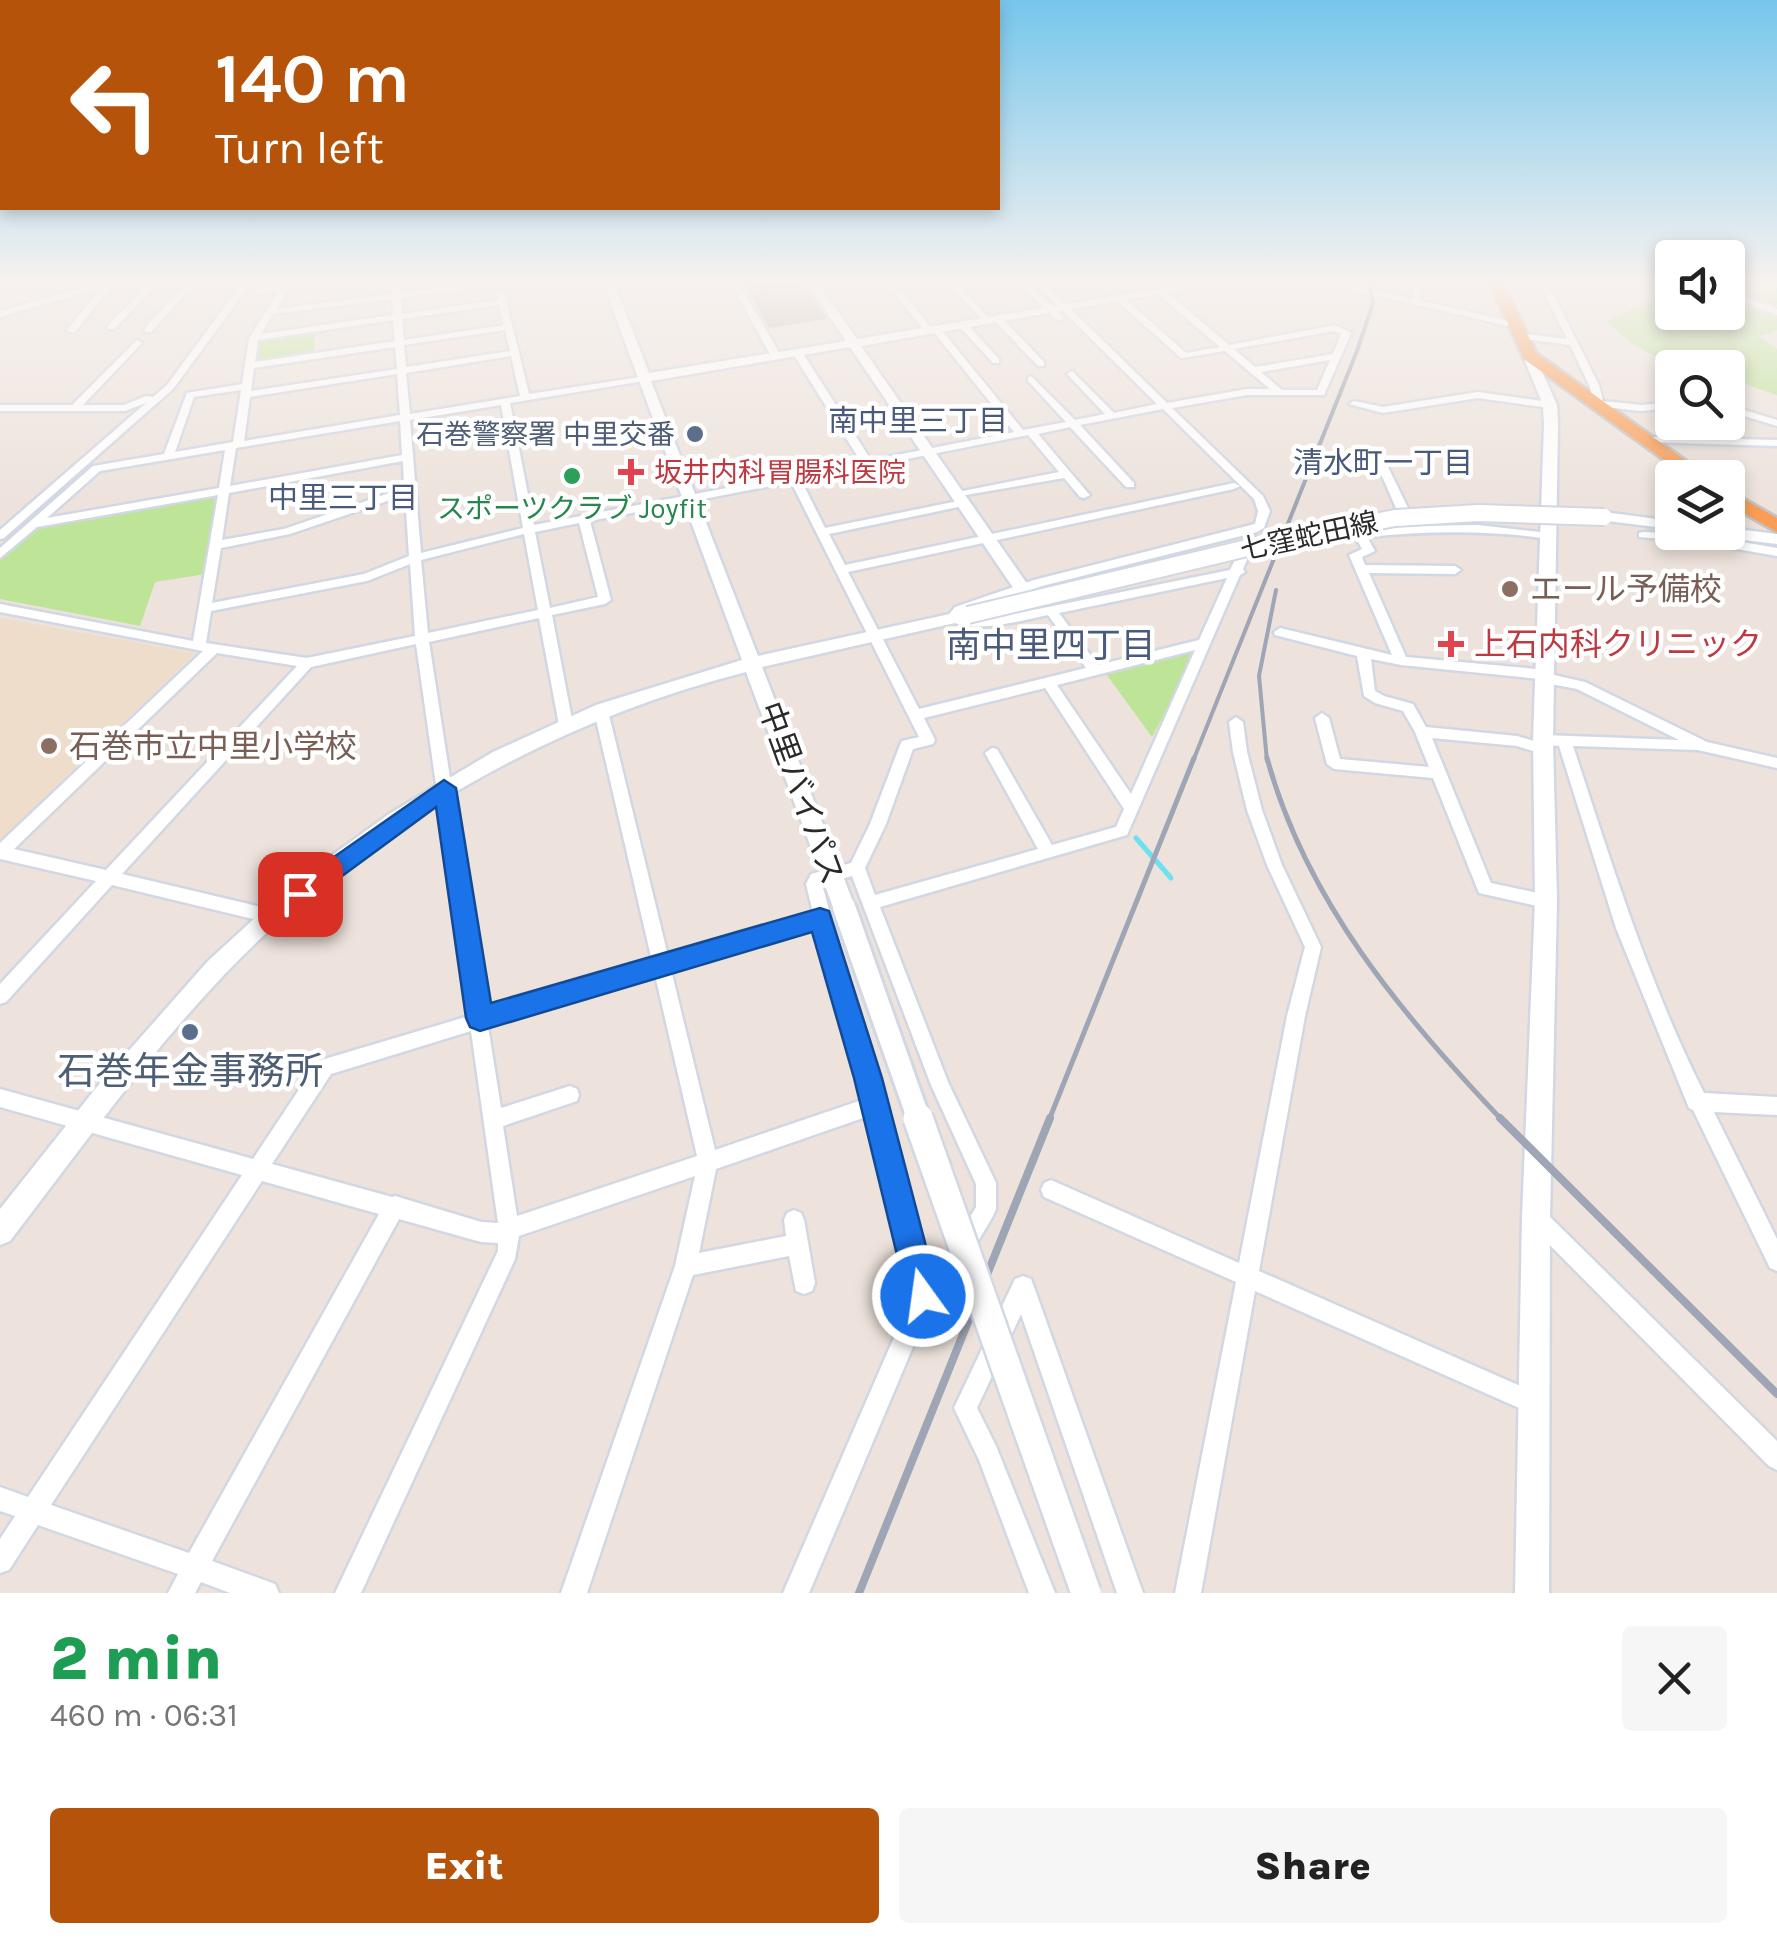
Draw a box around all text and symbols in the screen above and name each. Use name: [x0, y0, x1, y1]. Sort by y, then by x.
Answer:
text: 140 m: [215, 38, 410, 120]
icon: left: [50, 40, 180, 170]
text: Turn left: [215, 122, 384, 174]
map controls: [1655, 240, 1745, 550]
button: sound: [1655, 240, 1745, 330]
button: search: [1655, 350, 1745, 440]
district label: 南中里三丁目: [828, 403, 1008, 439]
place label: 石巻警察署 中里交番: [416, 418, 675, 451]
marker: 石巻警察署 中里交番: [684, 423, 706, 445]
district label: 清水町一丁目: [1293, 445, 1473, 481]
place label: 坂井内科胃腸科医院: [654, 456, 906, 489]
marker: 坂井内科胃腸科医院: [618, 459, 644, 485]
button: layers: [1655, 460, 1745, 550]
marker: スポーツクラブ Joyfit: [561, 465, 583, 487]
district label: 中里三丁目: [268, 480, 418, 516]
place label: スポーツクラブ Joyfit: [437, 492, 707, 525]
street label: 七窪蛇田線: [1237, 505, 1381, 567]
place label: エール予備校: [1530, 571, 1722, 608]
marker: エール予備校: [1499, 578, 1521, 600]
district label: 南中里四丁目: [946, 625, 1156, 666]
place label: 上石内科クリニック: [1474, 626, 1762, 663]
marker: 上石内科クリニック: [1438, 631, 1464, 657]
street label: 中里バイパス: [751, 697, 851, 889]
place label: 石巻市立中里小学校: [69, 728, 357, 765]
marker: 石巻市立中里小学校: [38, 735, 60, 757]
pin: [258, 852, 343, 937]
icon: arrive: [273, 867, 328, 922]
marker: 石巻年金事務所: [179, 1021, 201, 1043]
place label: 石巻年金事務所: [57, 1049, 323, 1094]
position arrow: [871, 1244, 975, 1348]
text: 2 min: [50, 1624, 222, 1694]
button: close: [1622, 1626, 1727, 1731]
text: 460 m · 06:31: [50, 1697, 238, 1734]
button: Exit: [50, 1808, 879, 1923]
button: Share: [899, 1808, 1727, 1923]

